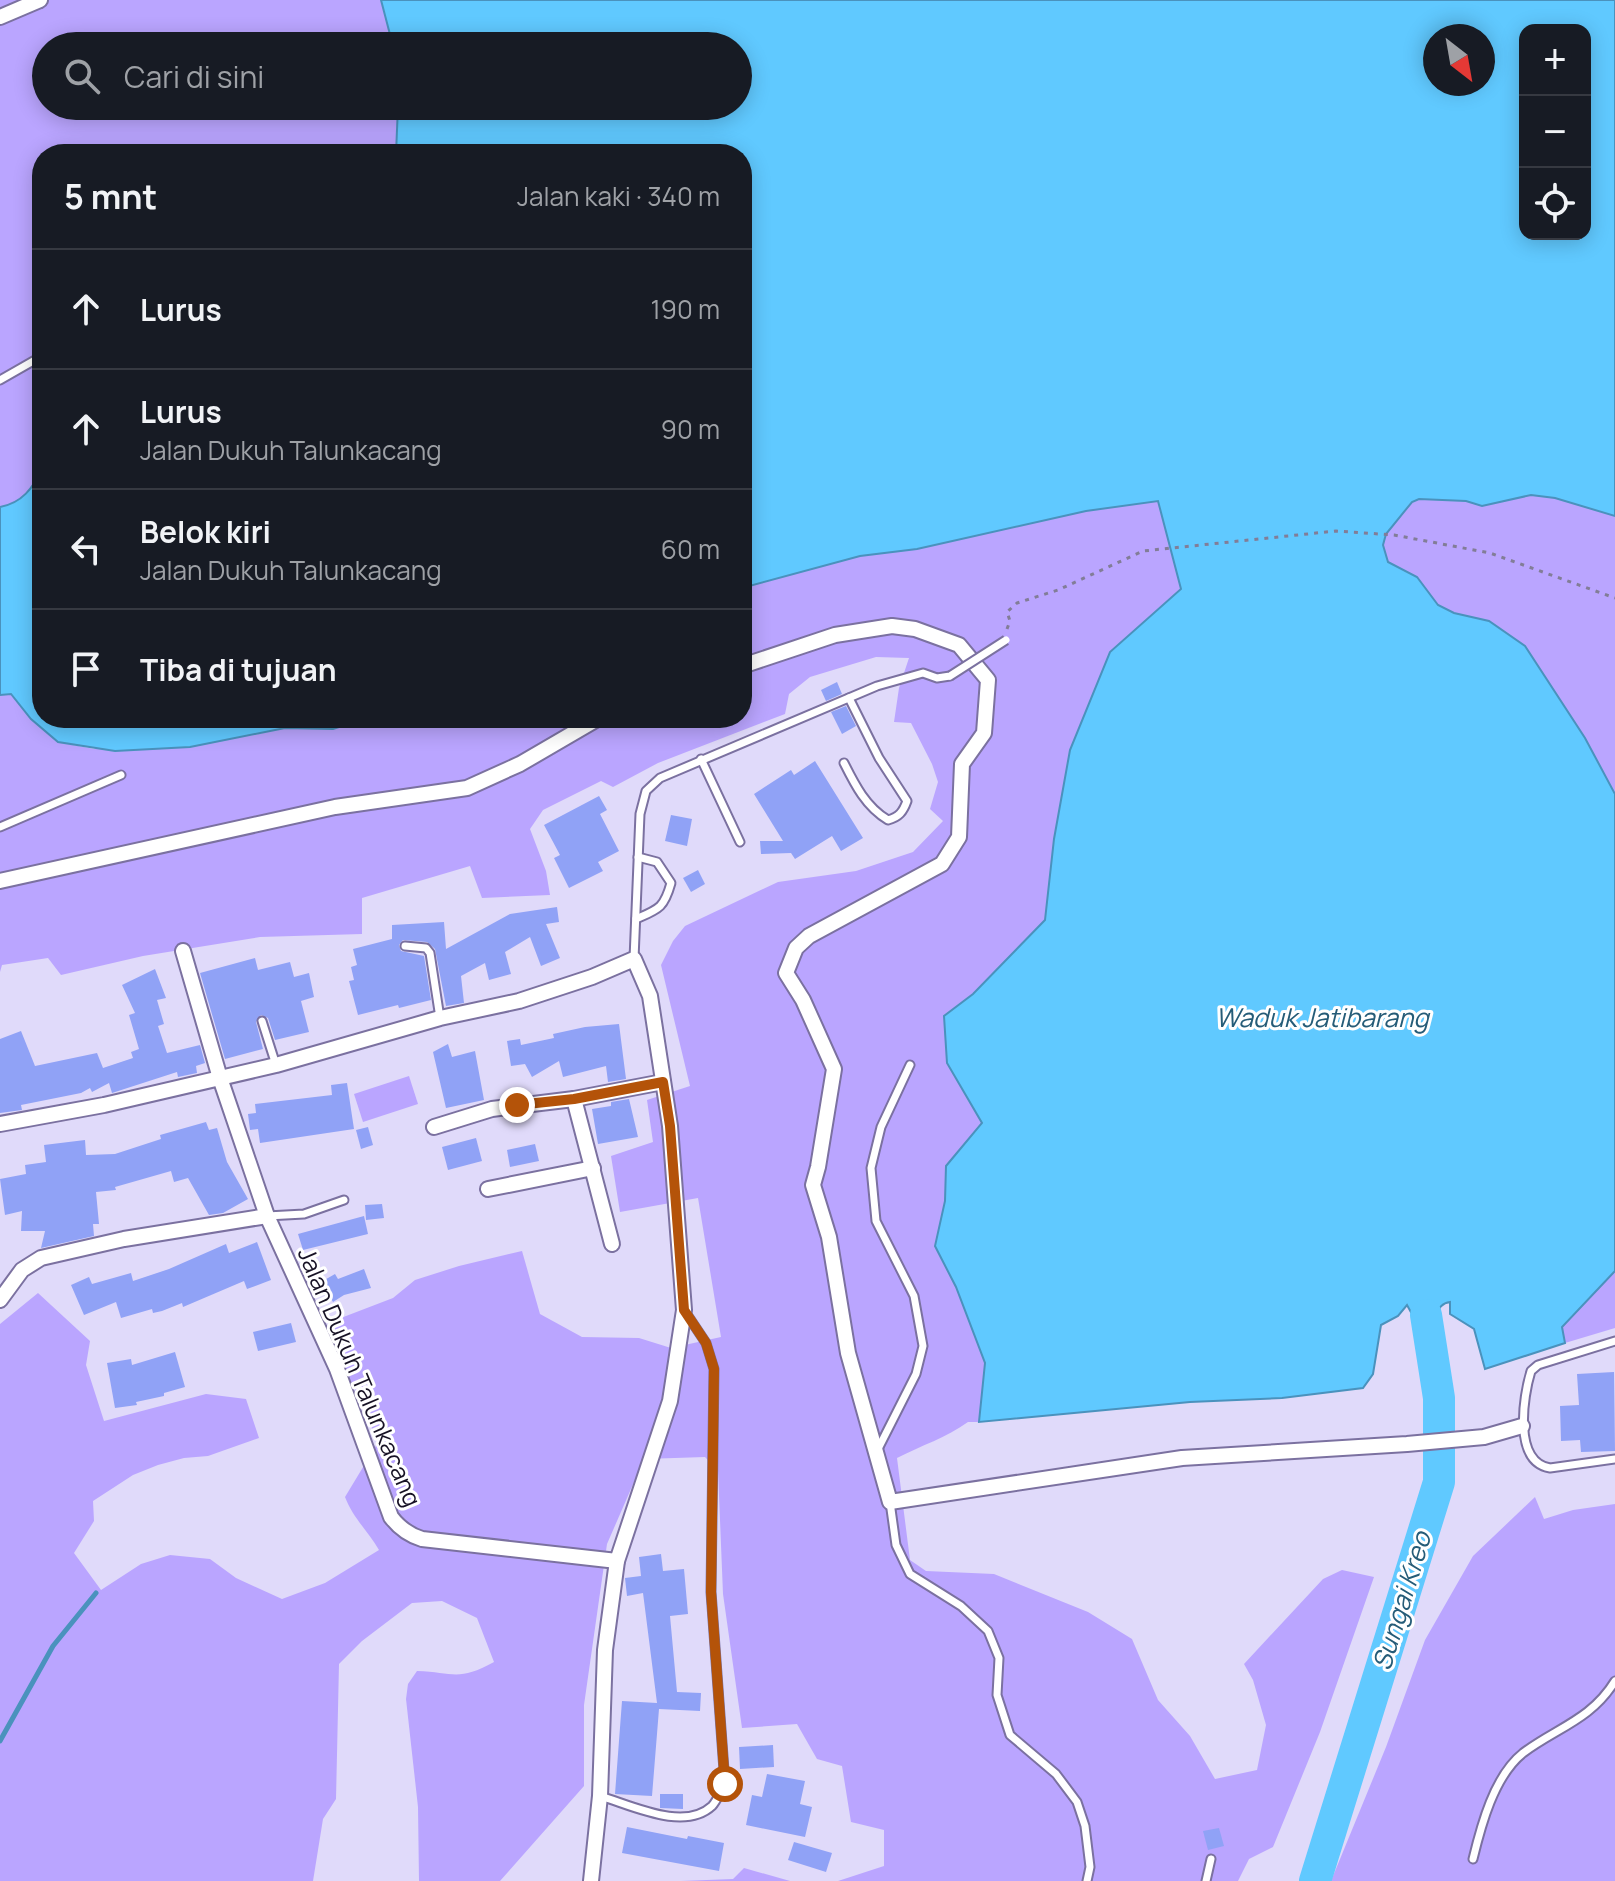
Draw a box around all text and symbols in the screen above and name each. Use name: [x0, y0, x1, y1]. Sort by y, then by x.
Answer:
north arrow: [1423, 24, 1495, 96]
map controls: [1519, 24, 1591, 240]
button: +: [1519, 24, 1591, 96]
search box: [32, 32, 752, 120]
icon: search: [60, 54, 104, 98]
text: Cari di sini: [124, 56, 264, 97]
button: −: [1519, 96, 1591, 168]
button: locate: [1519, 168, 1591, 240]
text: 5 mnt: [64, 173, 157, 219]
text: Jalan kaki · 340 m: [517, 178, 720, 214]
icon: ahead: [64, 287, 108, 331]
text: Lurus: [140, 289, 222, 330]
text: 190 m: [651, 291, 720, 327]
text: Lurus: [140, 391, 222, 432]
icon: ahead: [64, 407, 108, 451]
text: 90 m: [661, 411, 720, 447]
text: Jalan Dukuh Talunkacang: [140, 432, 442, 468]
text: Belok kiri: [140, 511, 271, 552]
icon: left: [64, 527, 108, 571]
text: 60 m: [661, 531, 720, 567]
text: Jalan Dukuh Talunkacang: [140, 552, 442, 588]
icon: arrive: [64, 647, 108, 691]
text: Tiba di tujuan: [140, 649, 337, 690]
water label: Waduk Jatibarang: [1215, 999, 1431, 1035]
route end: [499, 1087, 535, 1123]
street label: Jalan Dukuh Talunkacang: [291, 1242, 430, 1511]
water label: Sungai Kreo: [1363, 1525, 1440, 1674]
route start: [707, 1766, 743, 1802]

